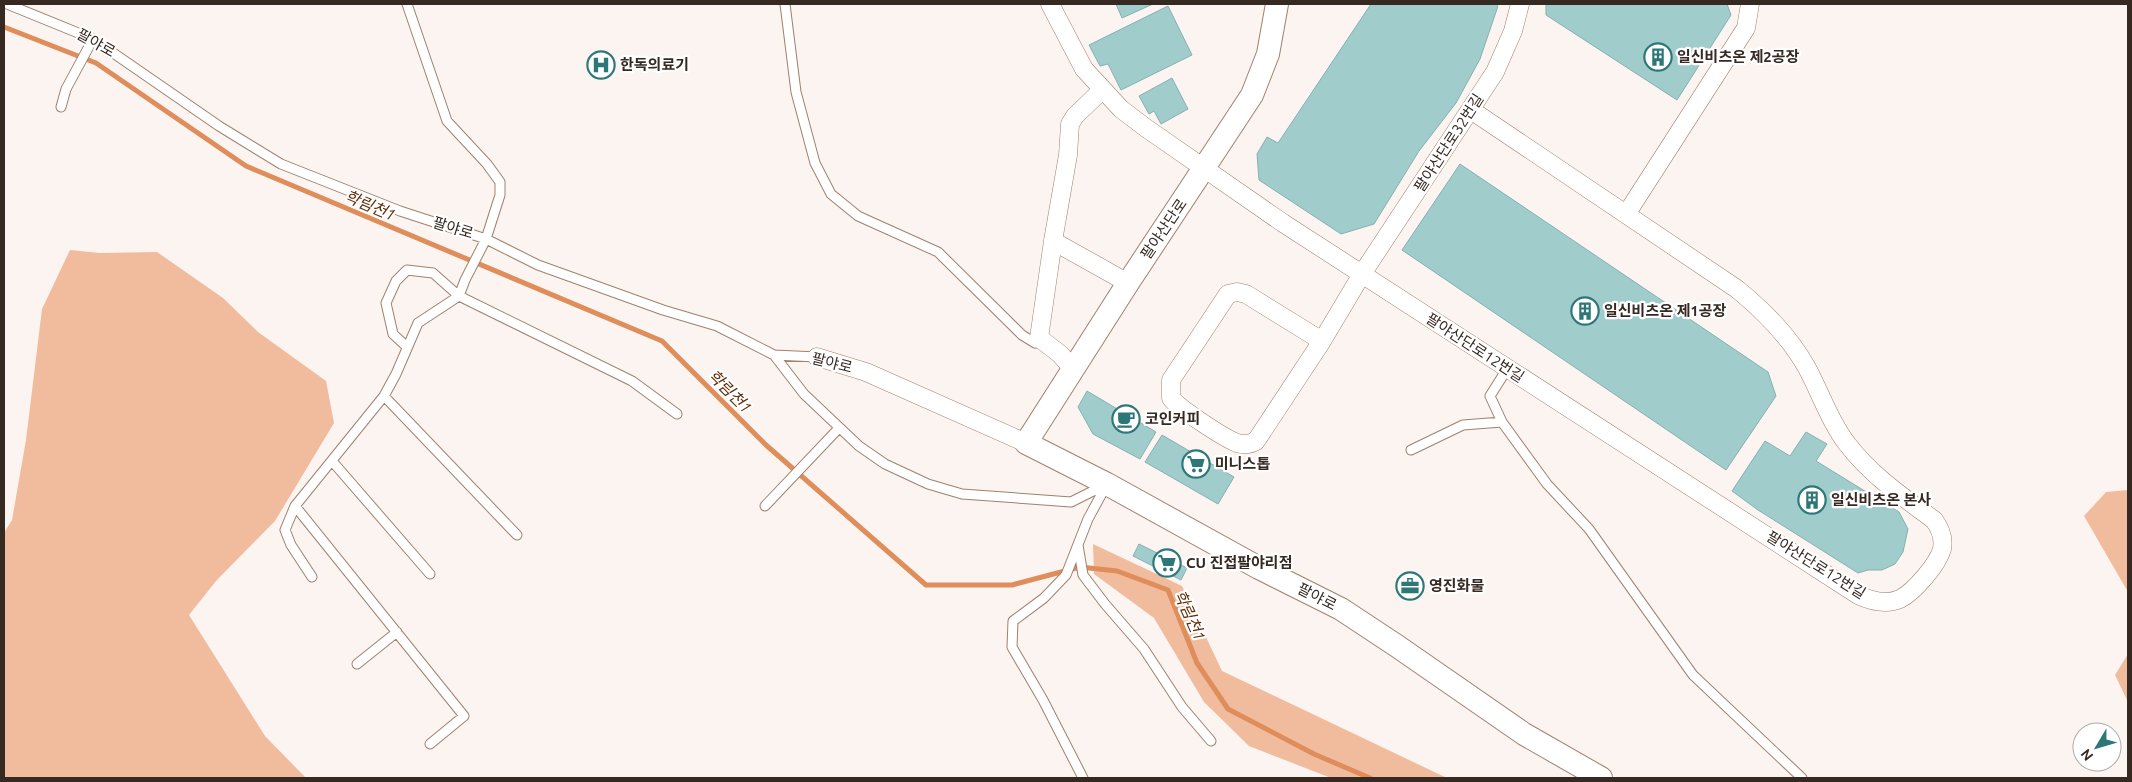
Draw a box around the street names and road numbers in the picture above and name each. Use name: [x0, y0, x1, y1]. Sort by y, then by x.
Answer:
street label: 팔야로: [74, 25, 118, 60]
street label: 팔야산단로32번길: [1411, 90, 1487, 195]
street label: 팔야산단로: [1137, 195, 1190, 262]
street label: 팔야로: [431, 213, 475, 242]
street label: 팔야산단로12번길: [1423, 310, 1528, 386]
street label: 팔야로: [810, 349, 854, 376]
street label: 팔야산단로12번길: [1764, 527, 1869, 602]
street label: 팔야로: [1295, 580, 1340, 614]

